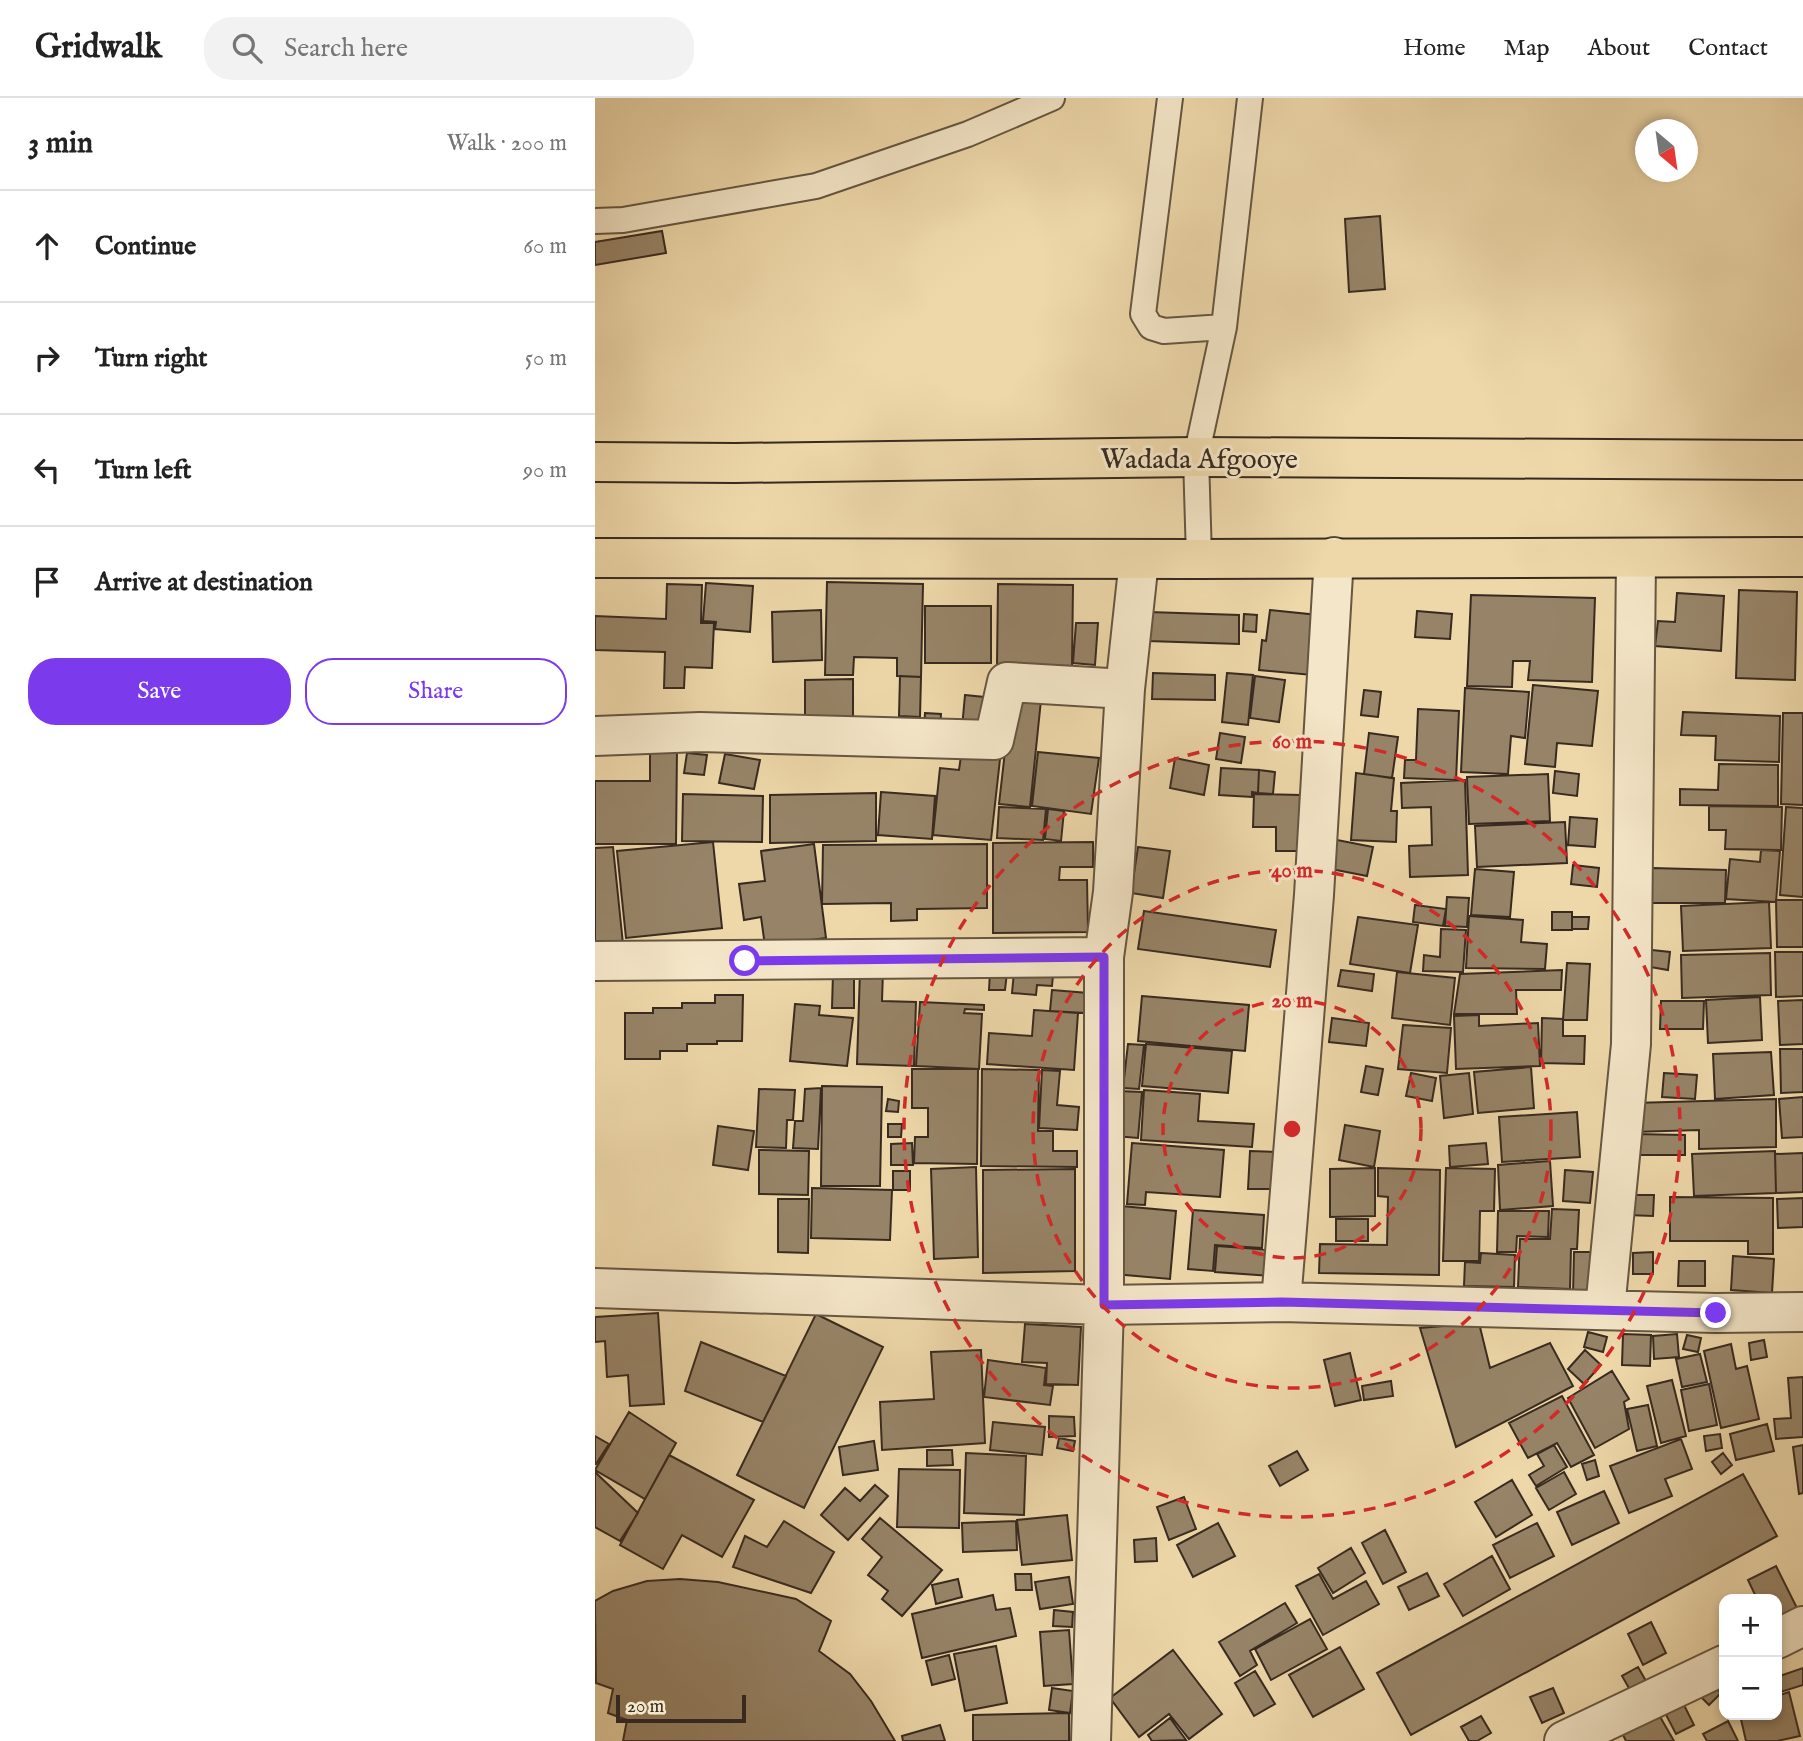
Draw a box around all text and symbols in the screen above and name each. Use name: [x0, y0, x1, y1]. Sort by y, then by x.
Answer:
search box: [204, 17, 694, 80]
text: Gridwalk: [35, 27, 162, 69]
icon: search: [228, 29, 266, 67]
text: Search here: [284, 32, 408, 65]
text: Home: [1403, 33, 1466, 64]
text: Map: [1504, 33, 1550, 64]
text: About: [1588, 33, 1650, 64]
text: Contact: [1688, 33, 1768, 64]
north arrow: [1635, 119, 1698, 182]
text: 3 min: [28, 125, 93, 163]
text: Walk · 200 m: [447, 129, 567, 158]
icon: ahead: [28, 227, 66, 265]
text: Continue: [95, 230, 196, 263]
text: 60 m: [523, 232, 567, 261]
icon: right: [28, 339, 66, 377]
text: Turn right: [95, 342, 208, 375]
text: 50 m: [525, 344, 567, 373]
street label: Wadada Afgooye: [1100, 443, 1298, 478]
icon: left: [28, 451, 66, 489]
text: Turn left: [95, 454, 192, 487]
text: 90 m: [523, 456, 567, 485]
icon: arrive: [28, 563, 66, 601]
text: Arrive at destination: [95, 566, 313, 599]
button: Save: [28, 658, 291, 725]
button: Share: [305, 658, 567, 725]
text: 60 m: [1272, 729, 1313, 756]
text: 40 m: [1271, 858, 1313, 885]
route start: [729, 945, 760, 976]
text: 20 m: [1272, 988, 1313, 1015]
centre of rings: [1280, 1117, 1304, 1141]
route end: [1700, 1297, 1731, 1328]
map controls: [1719, 1594, 1782, 1720]
button: +: [1719, 1594, 1782, 1657]
button: −: [1719, 1657, 1782, 1720]
scale bar: [616, 1692, 745, 1724]
text: 20 m: [627, 1695, 664, 1719]

